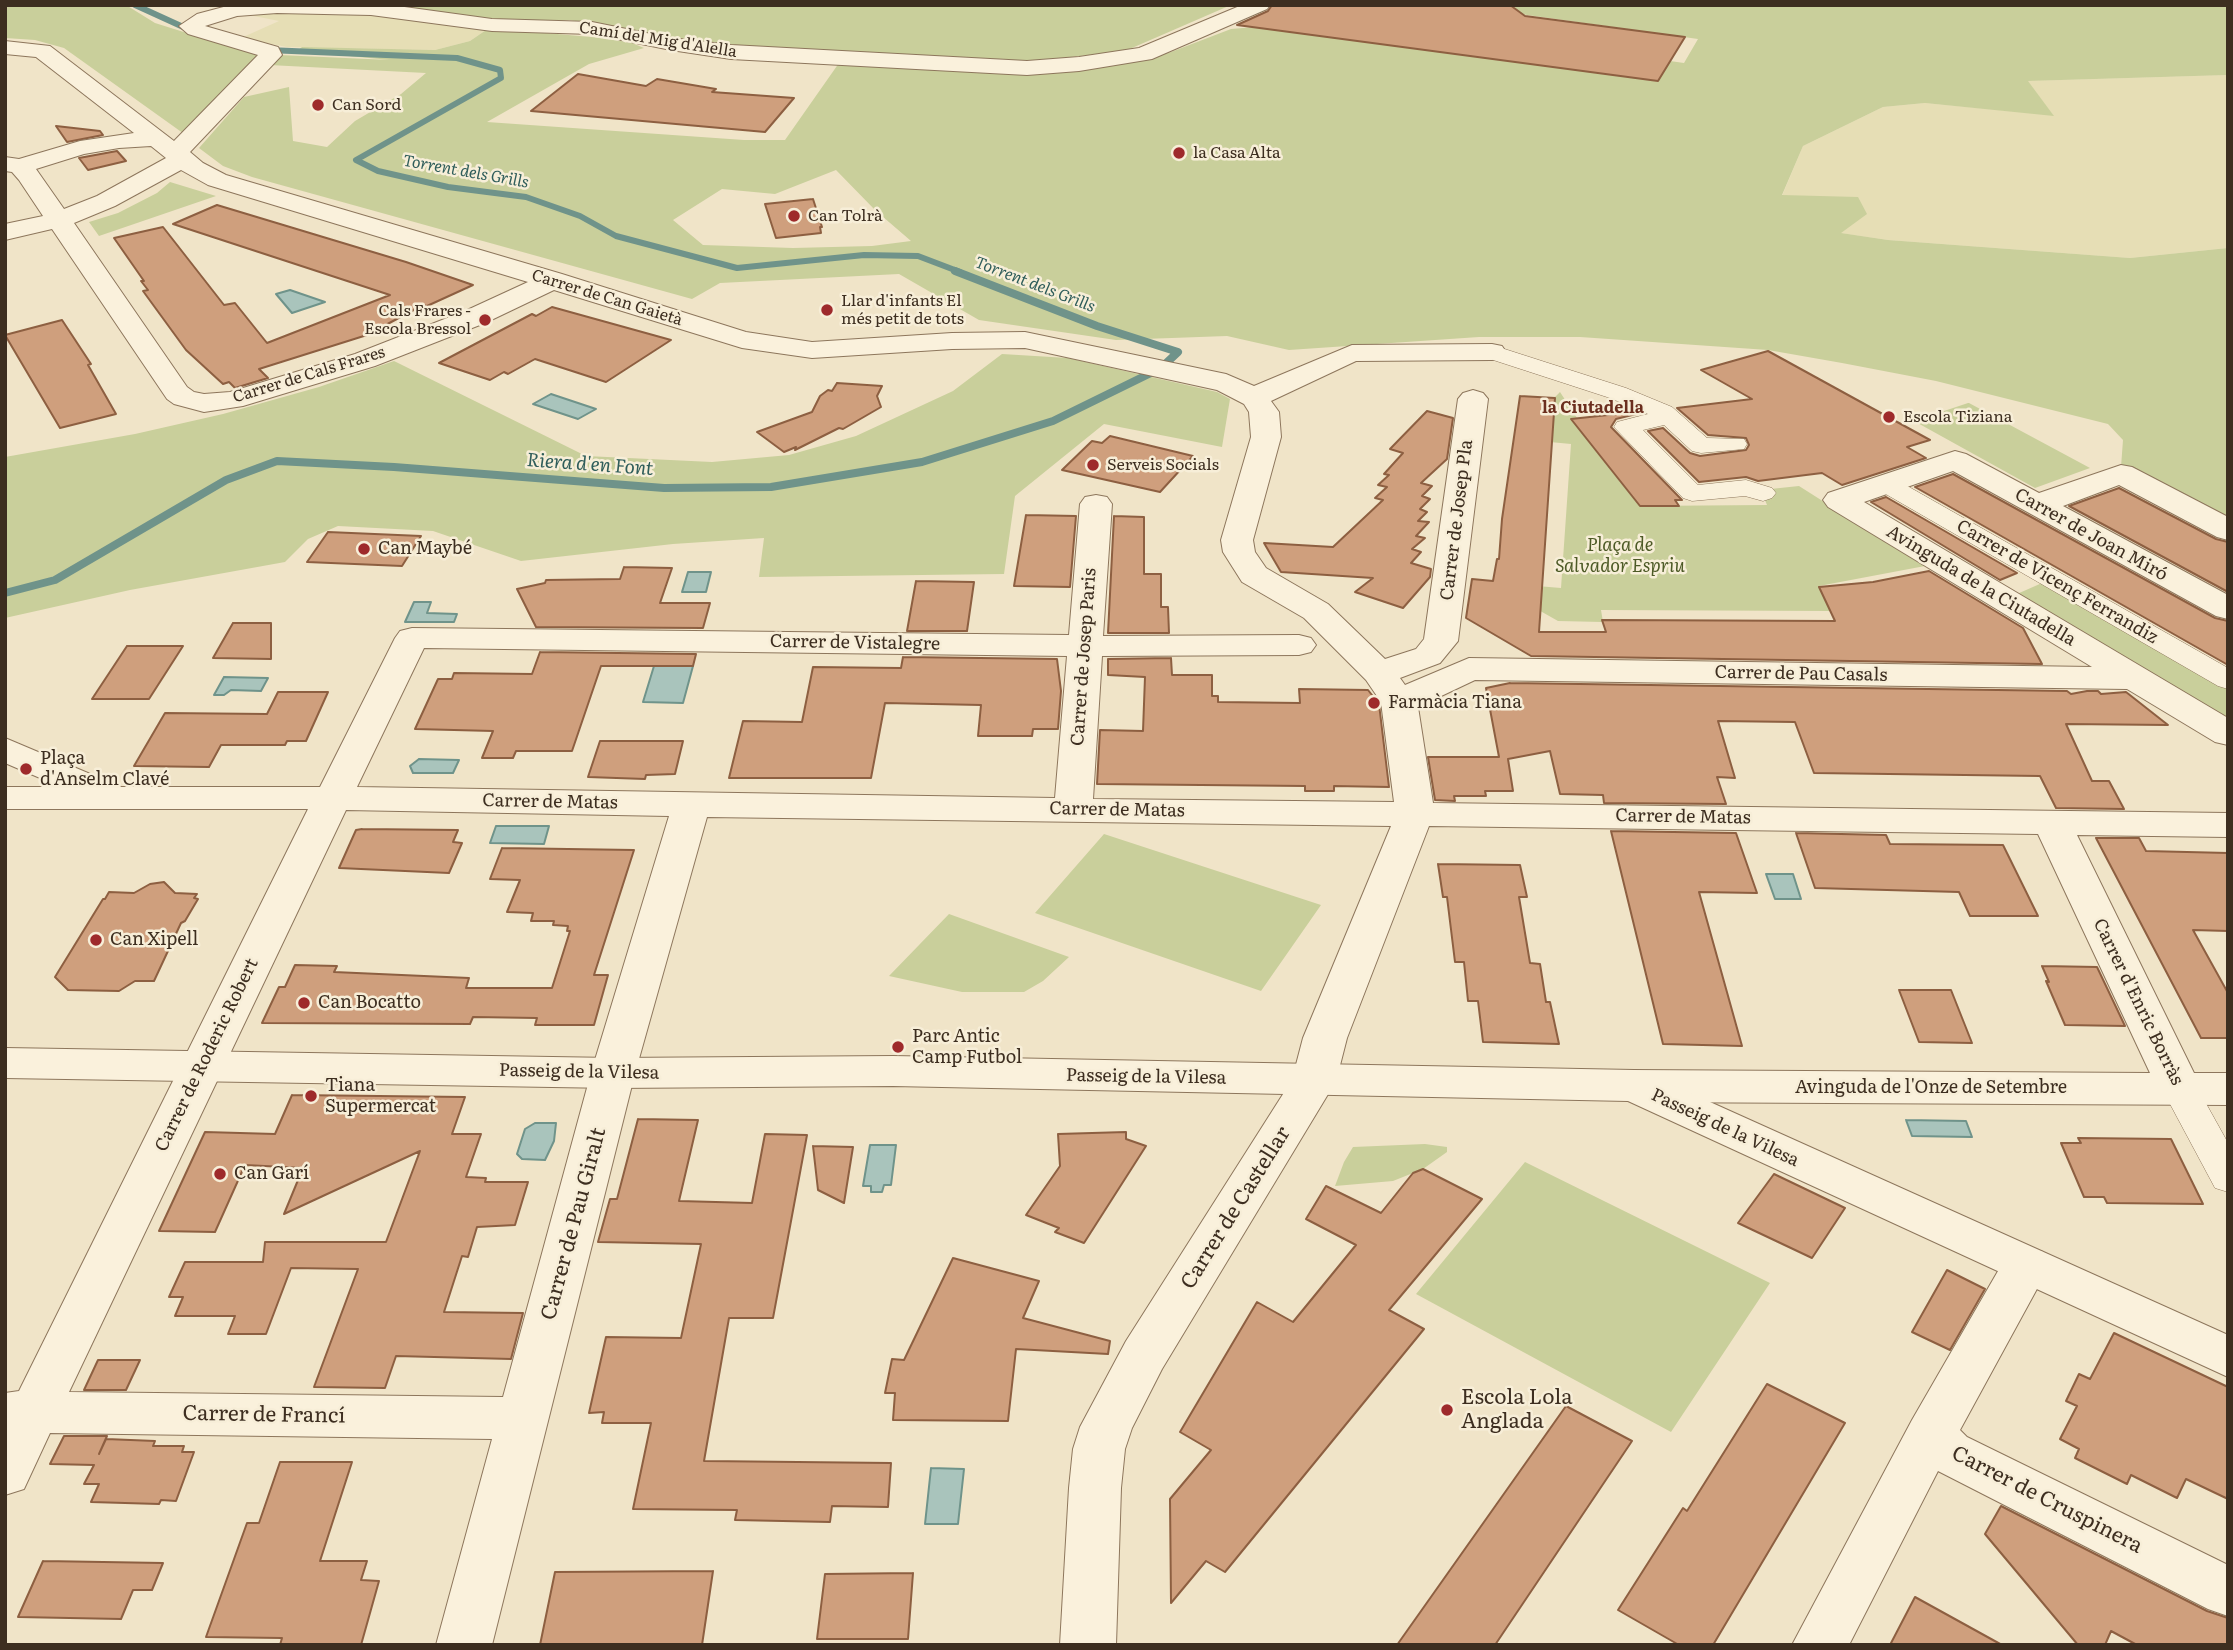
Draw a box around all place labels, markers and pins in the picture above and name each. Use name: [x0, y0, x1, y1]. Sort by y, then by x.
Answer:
place label: Can Sord: [332, 95, 401, 115]
marker: Can Sord: [310, 97, 326, 113]
place label: la Casa Alta: [1193, 143, 1281, 163]
marker: la Casa Alta: [1171, 145, 1187, 161]
place label: Can Tolrà: [808, 206, 883, 226]
marker: Can Tolrà: [786, 208, 802, 224]
place label: Llar d'infants El més petit de tots: [841, 291, 964, 329]
place label: Cals Frares - Escola Bressol: [364, 301, 471, 339]
marker: Llar d'infants El més petit de tots: [819, 302, 835, 318]
marker: Cals Frares - Escola Bressol: [477, 312, 493, 328]
place label: Escola Tiziana: [1903, 407, 2012, 427]
marker: Escola Tiziana: [1881, 409, 1897, 425]
place label: Serveis Socials: [1107, 455, 1219, 475]
marker: Serveis Socials: [1085, 457, 1101, 473]
place label: Can Maybé: [378, 538, 472, 560]
marker: Can Maybé: [356, 541, 372, 557]
place label: Farmàcia Tiana: [1388, 692, 1522, 714]
marker: Farmàcia Tiana: [1366, 695, 1382, 711]
place label: Plaça d'Anselm Clavé: [40, 748, 169, 790]
marker: Plaça d'Anselm Clavé: [18, 761, 34, 777]
place label: Can Xipell: [110, 929, 198, 951]
marker: Can Xipell: [88, 932, 104, 948]
place label: Can Bocatto: [318, 992, 421, 1014]
marker: Can Bocatto: [296, 995, 312, 1011]
place label: Parc Antic Camp Futbol: [912, 1026, 1022, 1068]
marker: Parc Antic Camp Futbol: [890, 1039, 906, 1055]
place label: Tiana Supermercat: [325, 1075, 436, 1118]
marker: Tiana Supermercat: [303, 1088, 319, 1104]
place label: Can Garí: [234, 1163, 309, 1185]
marker: Can Garí: [212, 1166, 228, 1182]
place label: Escola Lola Anglada: [1461, 1385, 1573, 1435]
marker: Escola Lola Anglada: [1439, 1402, 1455, 1418]

